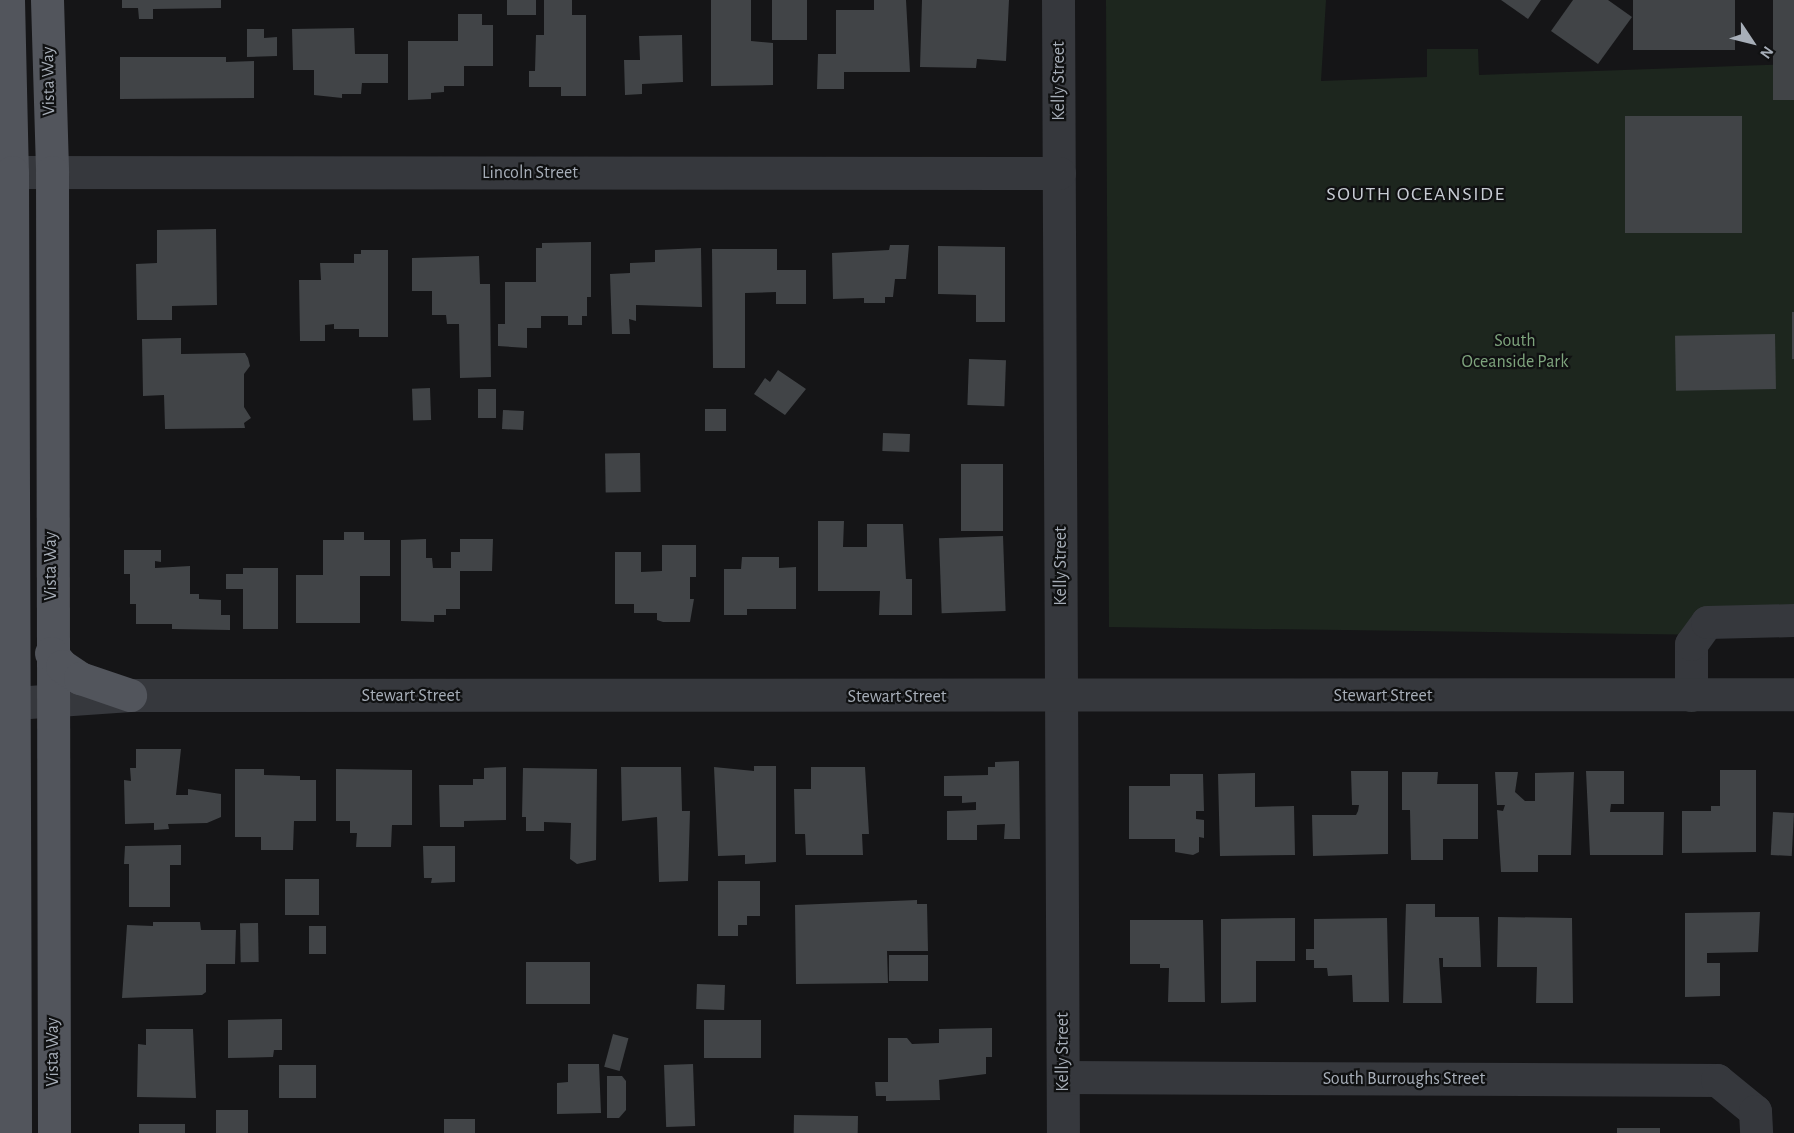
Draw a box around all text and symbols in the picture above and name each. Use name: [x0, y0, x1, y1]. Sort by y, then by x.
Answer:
north arrow: [1722, 12, 1782, 72]
street label: Kelly Street: [1048, 41, 1070, 121]
text: N: [1757, 43, 1776, 61]
street label: Vista Way: [38, 46, 60, 116]
street label: Lincoln Street: [482, 162, 578, 184]
district label: SOUTH OCEANSIDE: [1326, 182, 1506, 206]
park label: South Oceanside Park: [1462, 331, 1568, 374]
street label: Kelly Street: [1050, 526, 1072, 606]
street label: Vista Way: [40, 531, 62, 601]
street label: Stewart Street: [361, 685, 461, 707]
street label: Stewart Street: [1333, 685, 1433, 707]
street label: Stewart Street: [847, 686, 947, 708]
street label: Kelly Street: [1052, 1012, 1074, 1092]
street label: Vista Way: [42, 1017, 64, 1087]
street label: South Burroughs Street: [1323, 1068, 1485, 1090]

